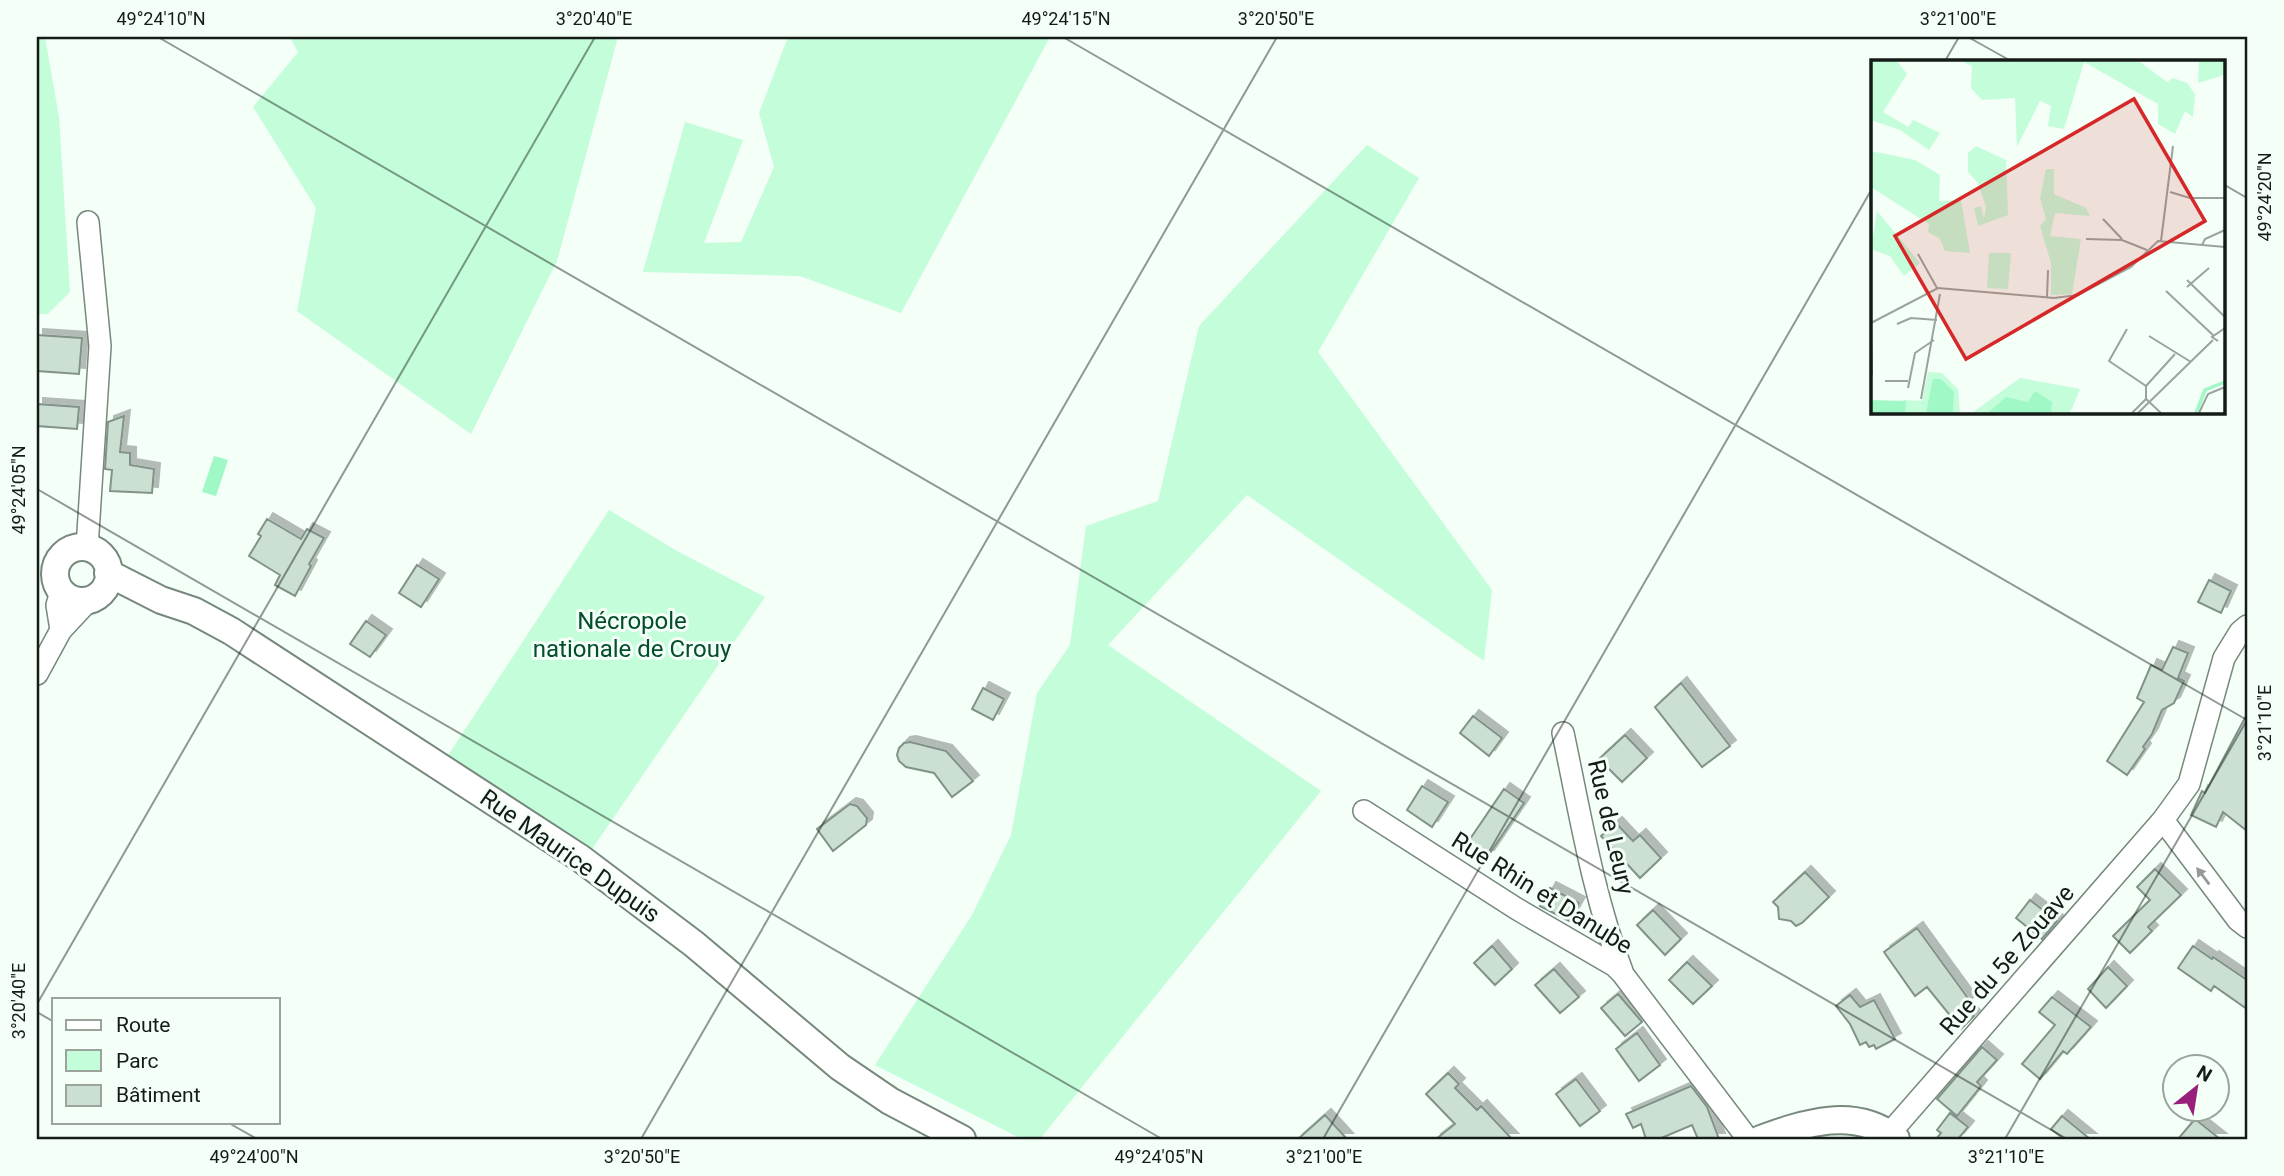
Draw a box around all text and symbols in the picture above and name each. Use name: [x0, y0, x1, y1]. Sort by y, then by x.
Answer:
text: 49°24'10"N: [116, 8, 206, 29]
text: 3°20'40"E: [556, 8, 632, 29]
text: 49°24'15"N: [1021, 8, 1111, 29]
text: 3°20'50"E: [1238, 8, 1314, 29]
text: 3°21'00"E: [1920, 8, 1996, 29]
inset map: [1871, 60, 2224, 413]
text: 49°24'20"N: [2254, 152, 2275, 242]
text: 49°24'05"N: [8, 445, 29, 535]
park label: Nécropole nationale de Crouy: [533, 607, 732, 663]
text: 3°21'10"E: [2254, 685, 2275, 761]
street label: Rue de Leury: [1582, 757, 1640, 898]
street label: Rue Maurice Dupuis: [475, 783, 665, 929]
street label: Rue Rhin et Danube: [1446, 826, 1638, 960]
one-way arrow: [2196, 867, 2211, 885]
street label: Rue du 5e Zouave: [1934, 879, 2080, 1041]
text: 3°20'40"E: [8, 963, 29, 1039]
legend: [52, 998, 280, 1124]
text: Route: [116, 1013, 171, 1037]
text: Parc: [116, 1049, 158, 1073]
north arrow: [2162, 1054, 2232, 1124]
text: N: [2193, 1060, 2216, 1087]
text: Bâtiment: [116, 1083, 201, 1107]
text: 49°24'00"N: [209, 1146, 299, 1167]
text: 3°20'50"E: [604, 1146, 680, 1167]
text: 49°24'05"N: [1114, 1146, 1204, 1167]
text: 3°21'00"E: [1286, 1146, 1362, 1167]
text: 3°21'10"E: [1968, 1146, 2044, 1167]

